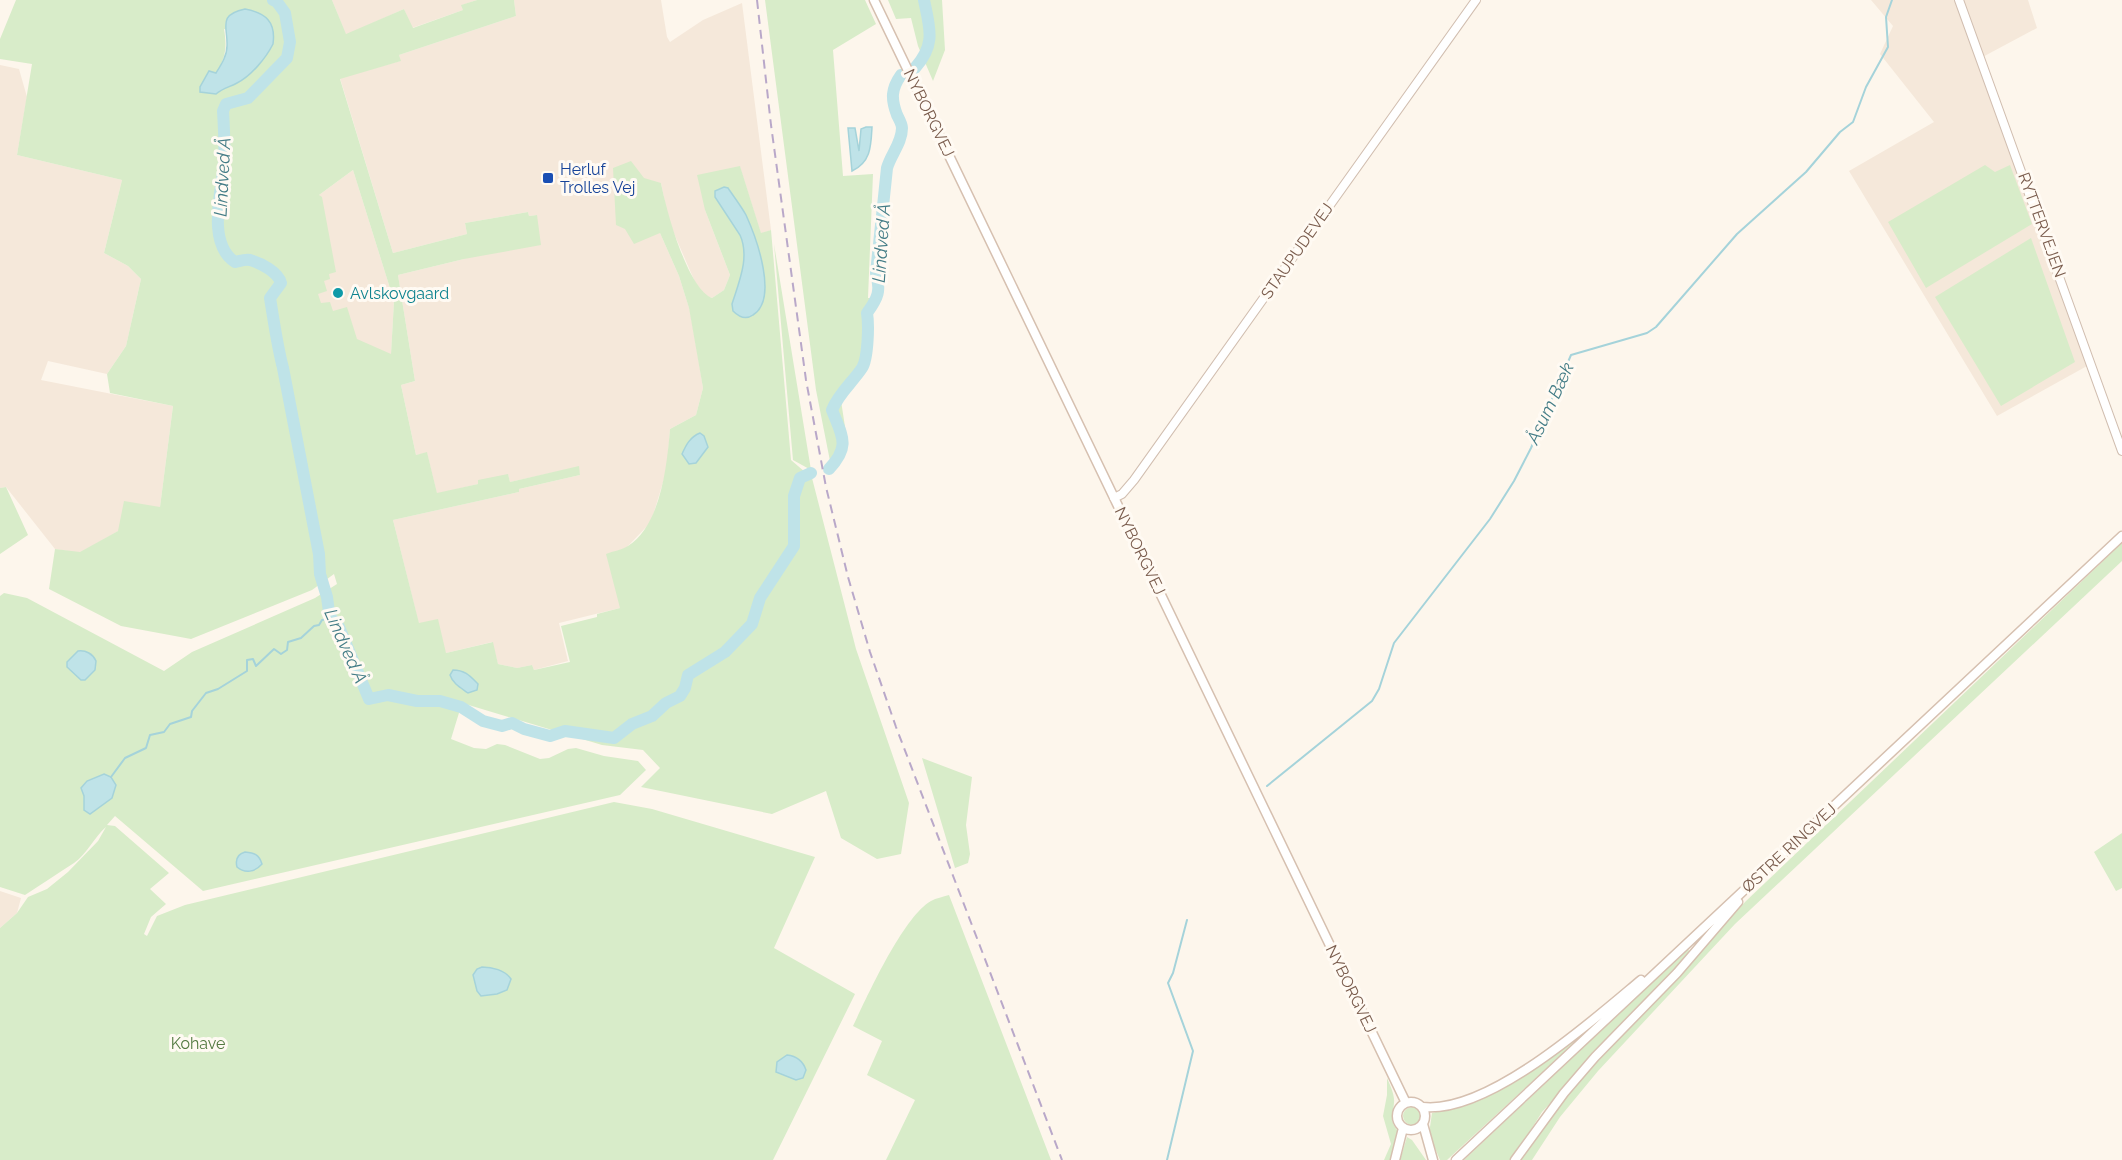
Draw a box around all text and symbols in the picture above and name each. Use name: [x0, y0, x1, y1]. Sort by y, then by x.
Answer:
street label: NYBORGVEJ: [900, 66, 958, 160]
water label: Lindved Å: [208, 137, 235, 217]
place label: Herluf Trolles Vej: [560, 160, 635, 197]
street label: RYTTERVEJEN: [2014, 170, 2070, 280]
marker: Herluf Trolles Vej: [541, 171, 555, 185]
street label: STAUPUDEVEJ: [1257, 200, 1337, 302]
water label: Lindved Å: [867, 203, 894, 283]
place label: Avlskovgaard: [350, 284, 449, 303]
marker: Avlskovgaard: [331, 286, 345, 300]
water label: Åsum Bæk: [1521, 358, 1578, 448]
street label: NYBORGVEJ: [1111, 504, 1169, 598]
water label: Lindved Å: [320, 605, 373, 687]
street label: ØSTRE RINGVEJ: [1738, 799, 1840, 897]
street label: NYBORGVEJ: [1322, 942, 1380, 1036]
park label: Kohave: [171, 1034, 225, 1053]

